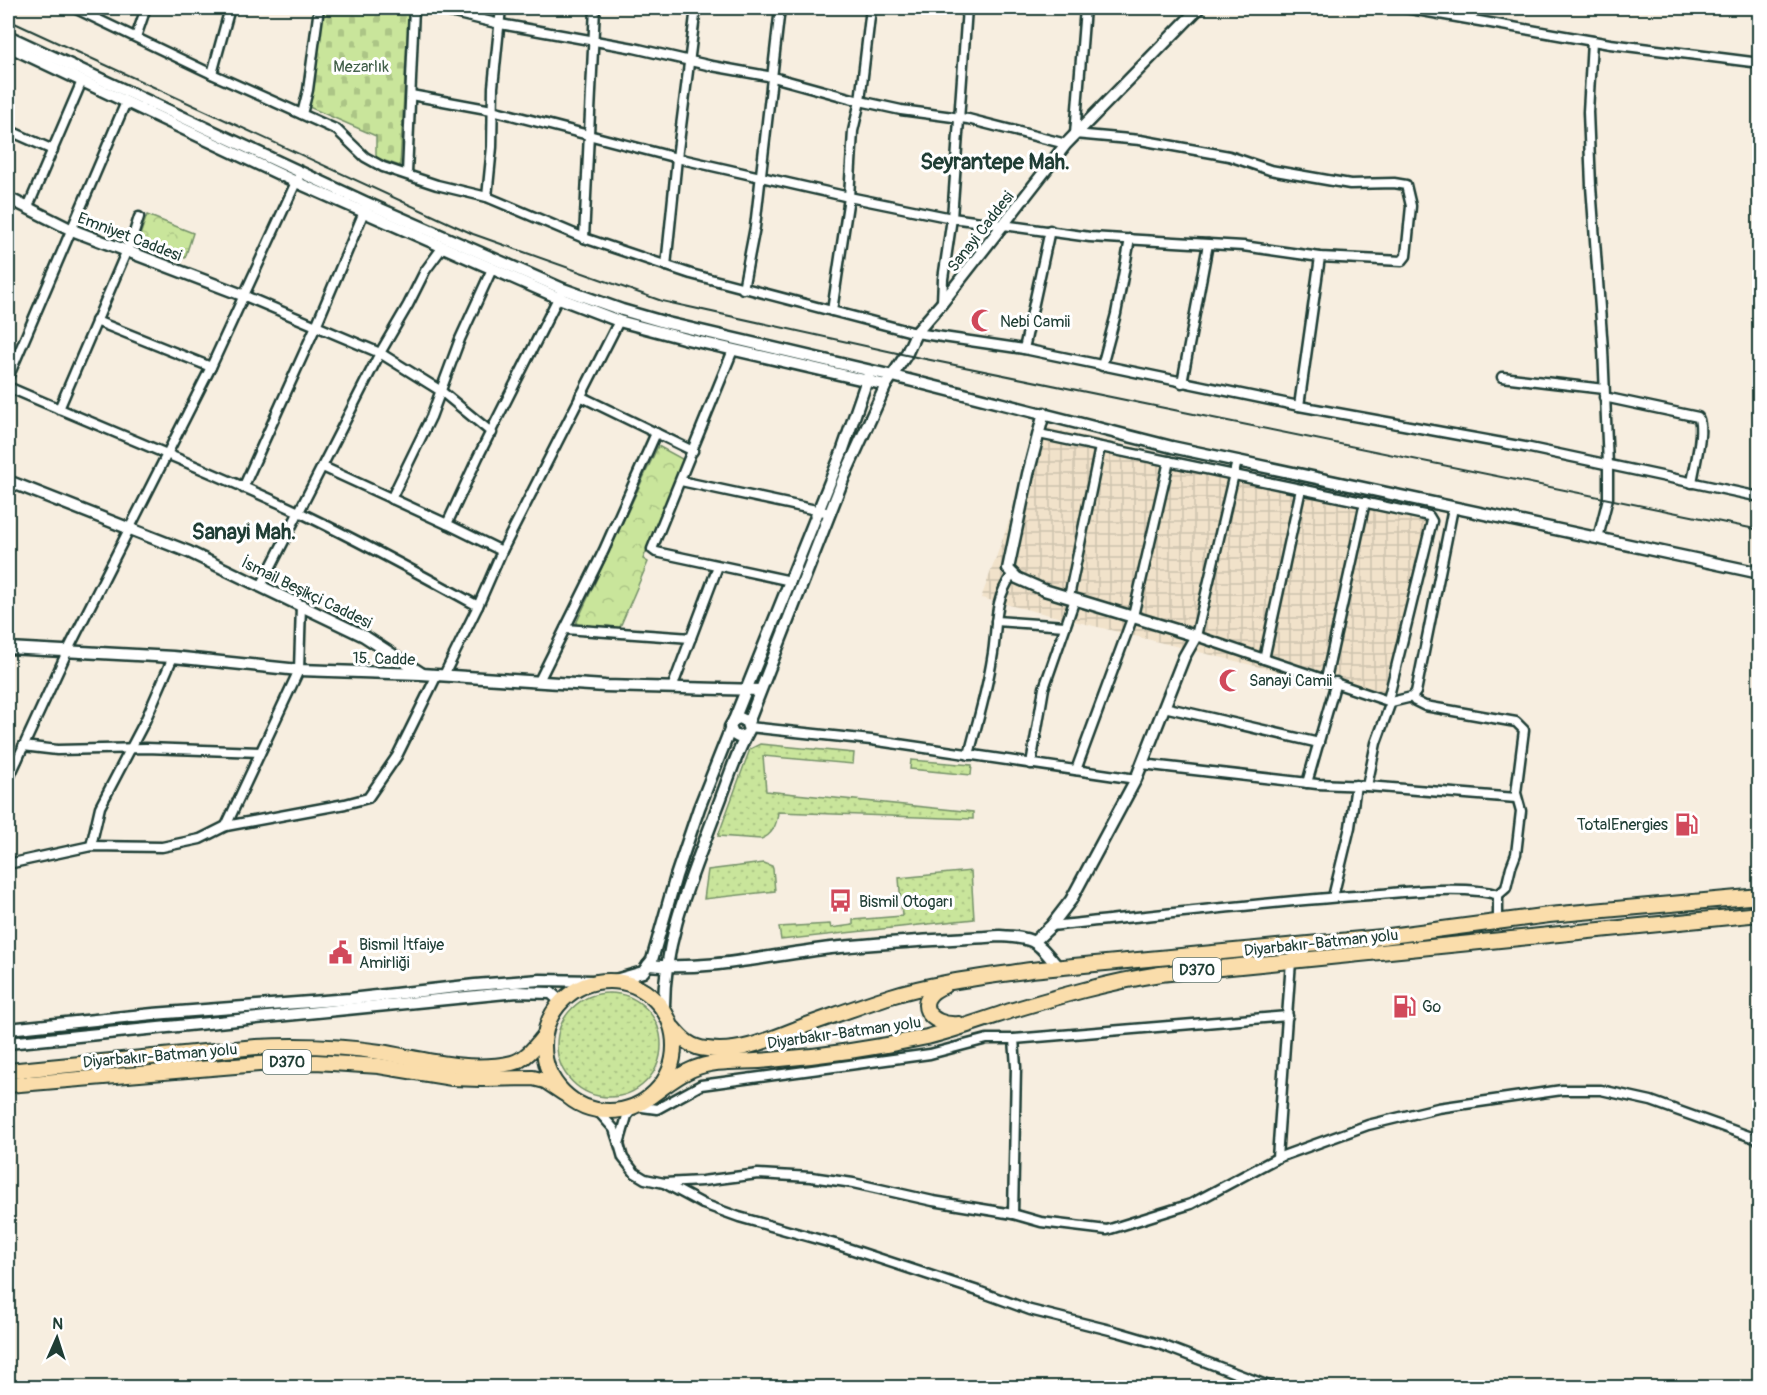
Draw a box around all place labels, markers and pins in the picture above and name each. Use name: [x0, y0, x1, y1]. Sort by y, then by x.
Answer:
mosque icon: Nebi Camii: [969, 308, 995, 334]
place label: Nebi Camii: [1000, 312, 1070, 332]
mosque icon: Sanayi Camii: [1218, 667, 1244, 693]
place label: Sanayi Camii: [1249, 671, 1332, 691]
fuel station icon: TotalEnergies: [1673, 811, 1699, 837]
place label: TotalEnergies: [1577, 815, 1668, 835]
bus stop icon: Bismil Otogarı: [828, 888, 854, 914]
place label: Bismil Otogarı: [859, 892, 953, 912]
place label: Bismil İtfaiye Amirliği: [359, 935, 444, 973]
public building icon: Bismil İtfaiye Amirliği: [328, 940, 354, 966]
fuel station icon: Go: [1391, 993, 1417, 1019]
place label: Go: [1422, 997, 1442, 1017]

